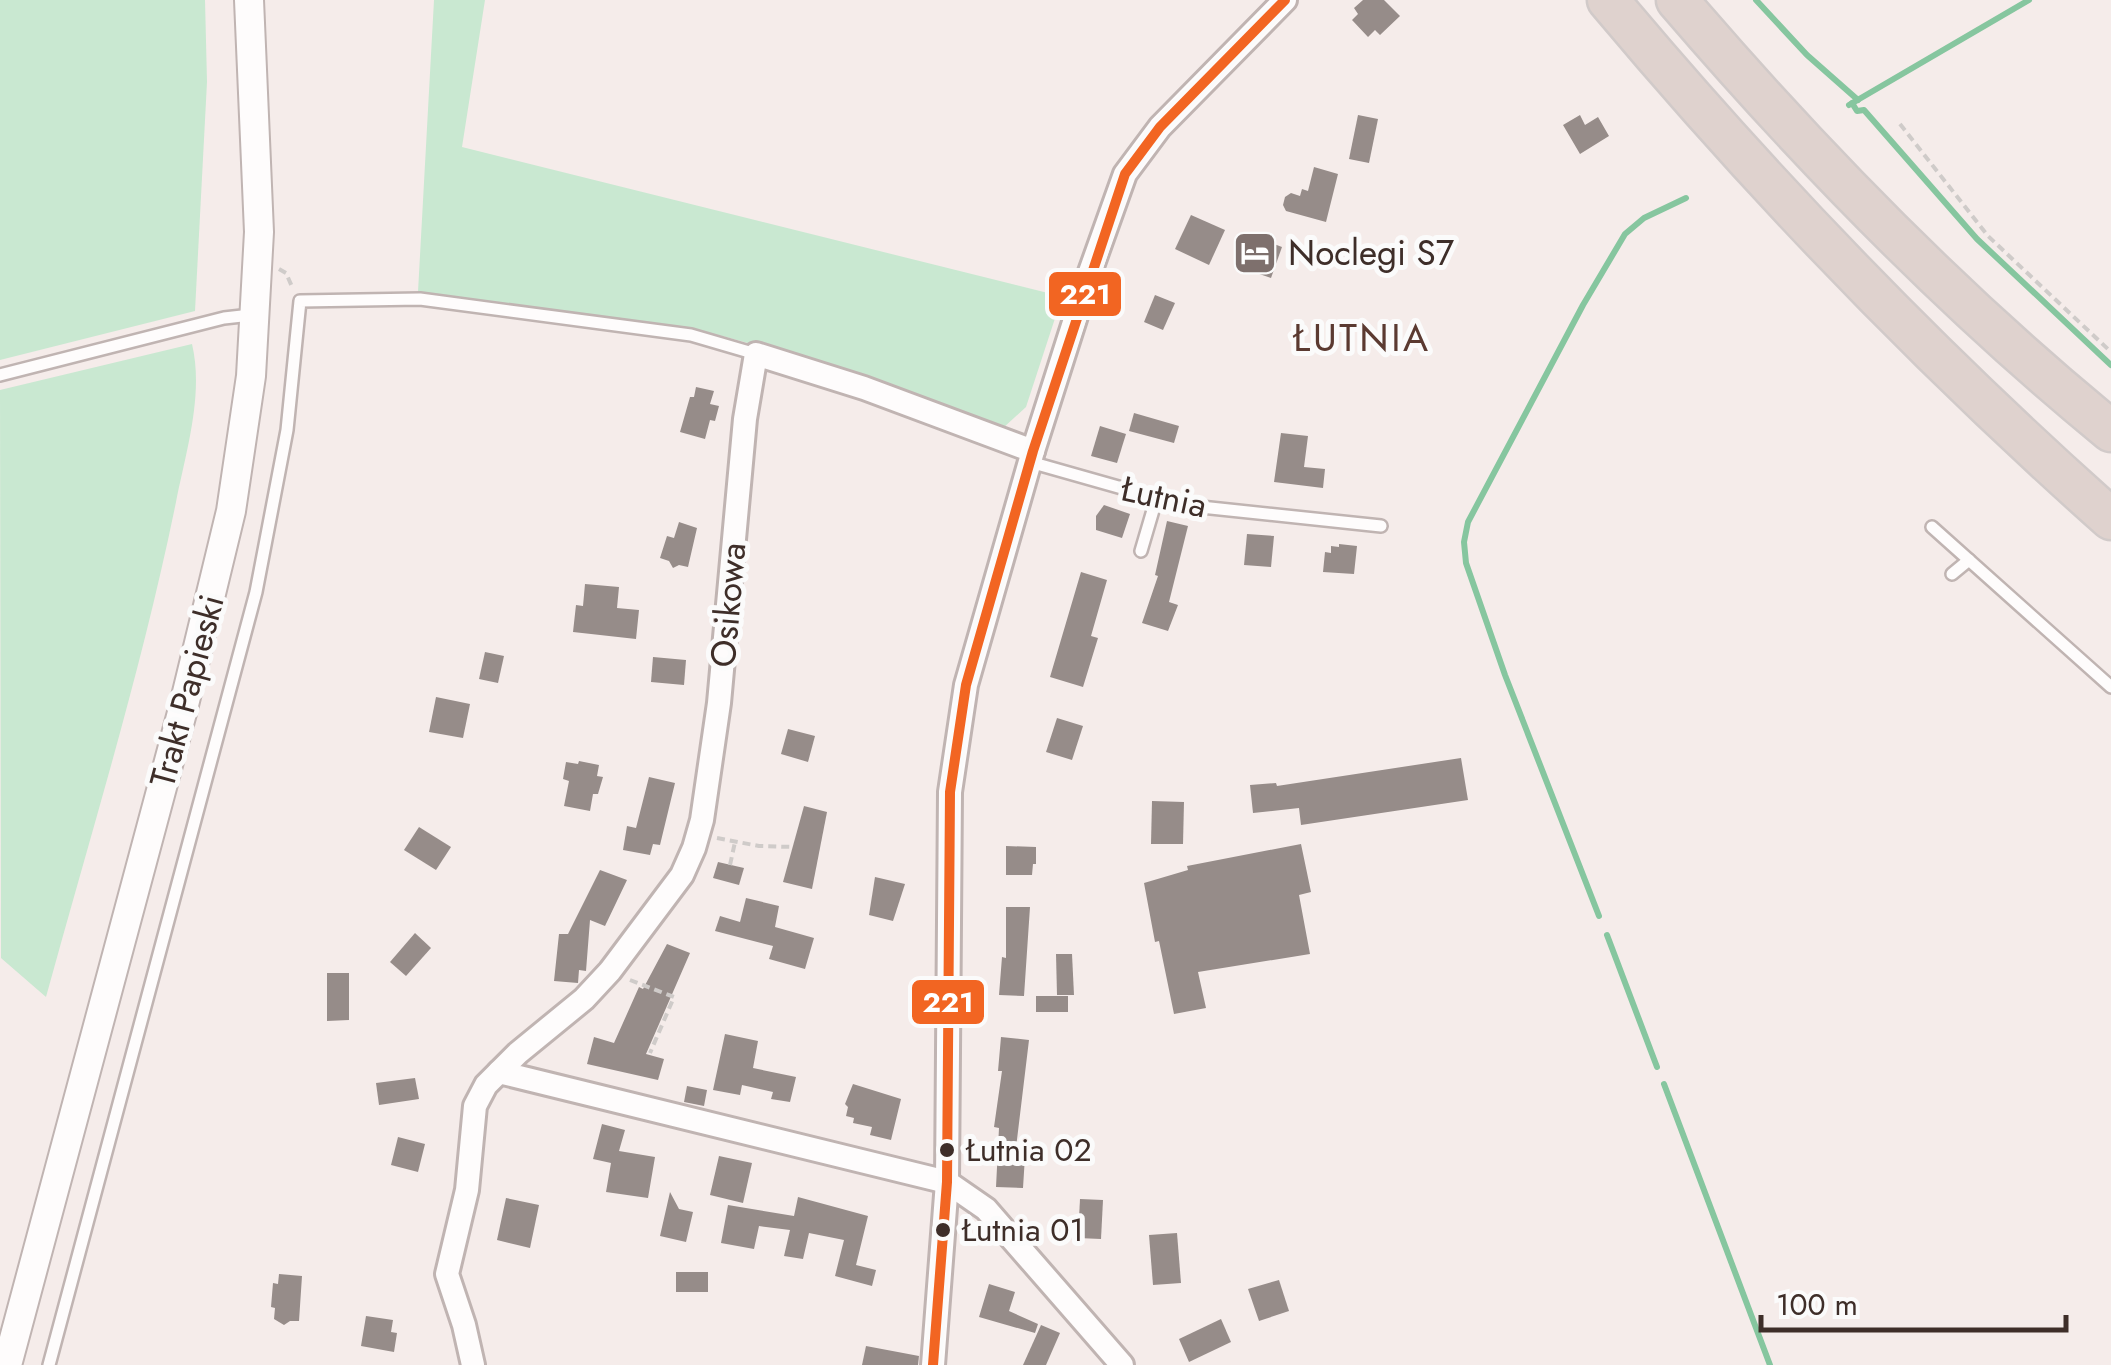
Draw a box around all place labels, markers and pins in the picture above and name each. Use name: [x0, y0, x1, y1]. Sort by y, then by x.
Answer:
place label: Noclegi S7: [1288, 228, 1455, 278]
hotel icon: Noclegi S7: [1232, 230, 1278, 276]
place label: Łutnia 02: [965, 1127, 1092, 1173]
marker: Łutnia 02: [937, 1140, 957, 1160]
place label: Łutnia 01: [961, 1207, 1084, 1253]
marker: Łutnia 01: [933, 1220, 953, 1240]

